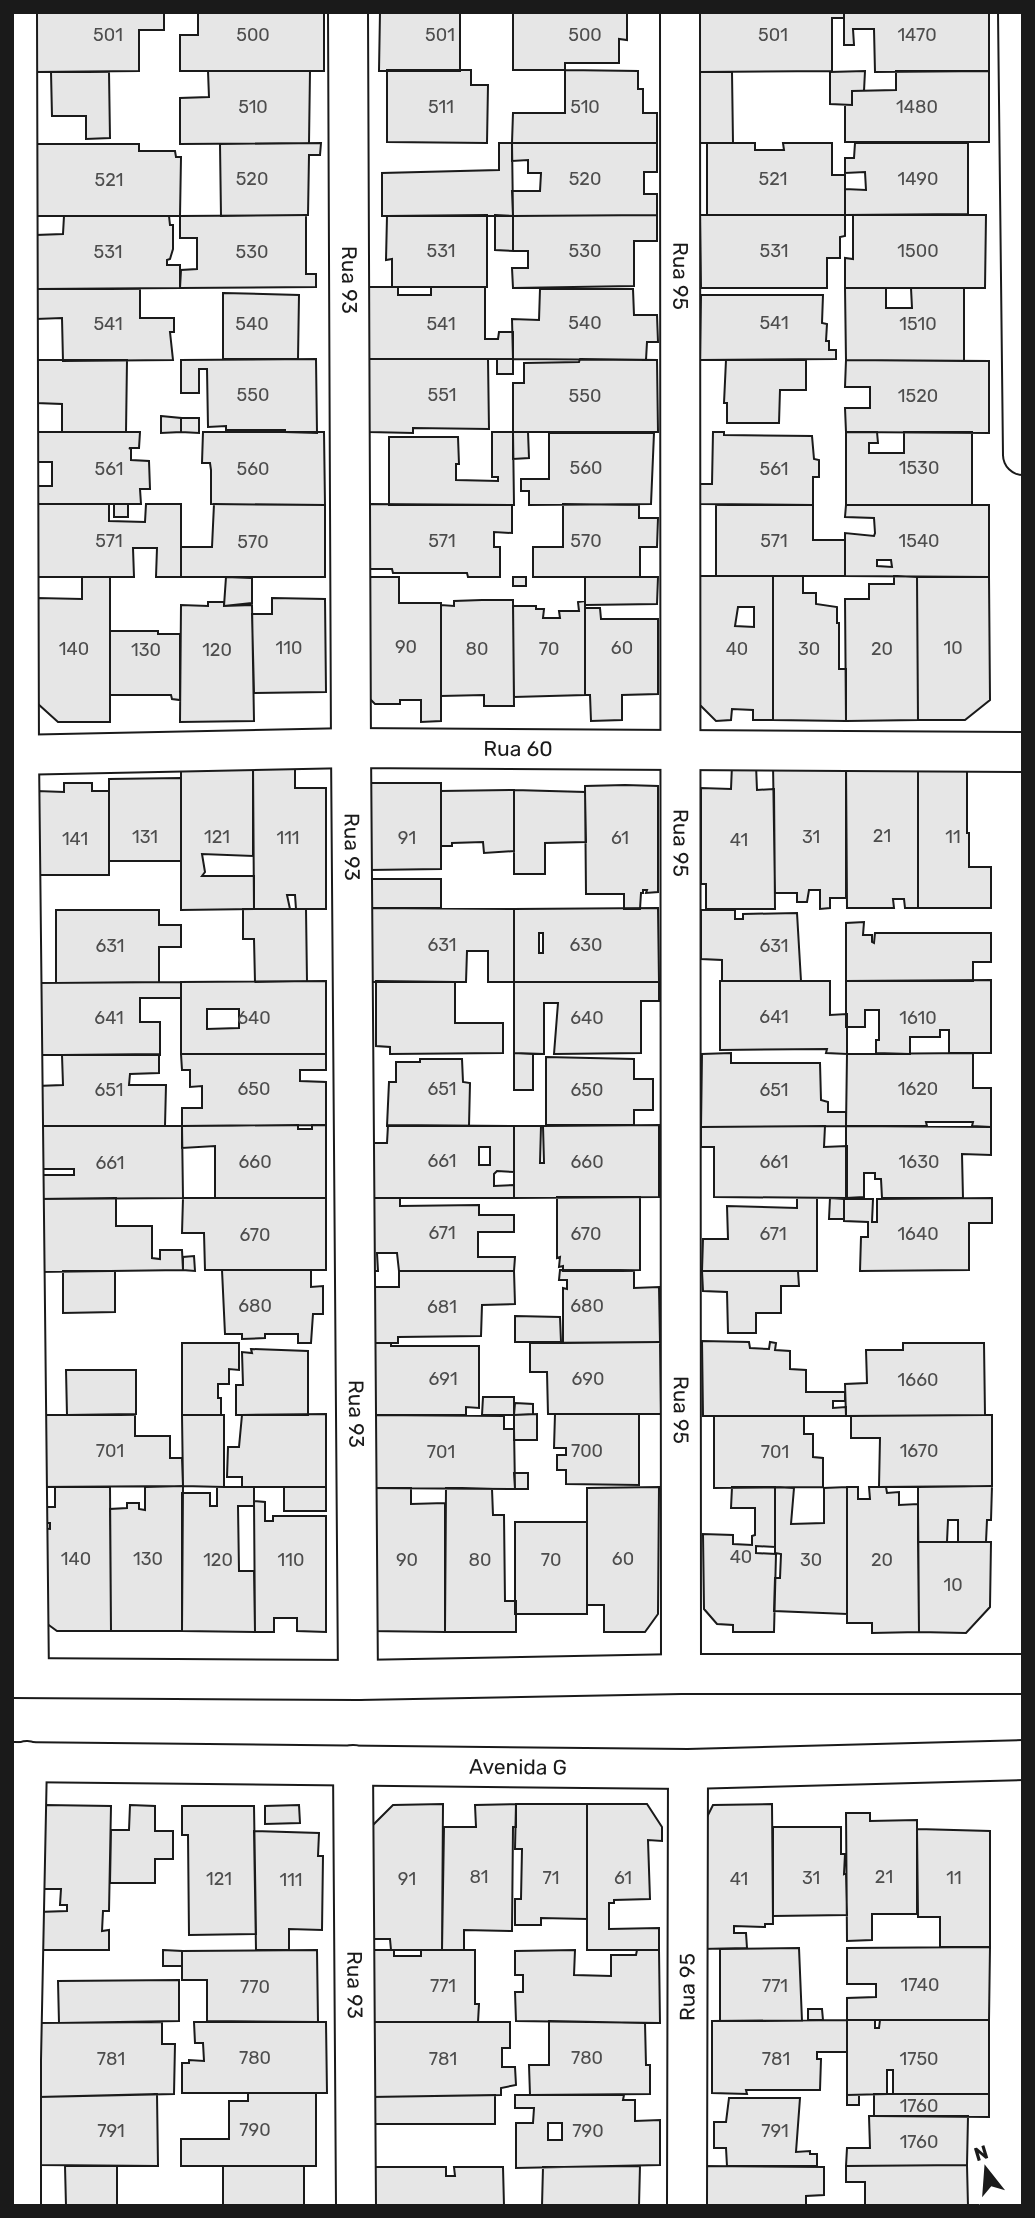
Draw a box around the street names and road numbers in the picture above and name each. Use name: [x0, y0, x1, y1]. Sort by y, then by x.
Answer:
street label: Rua 95: [668, 242, 693, 310]
street label: Rua 93: [337, 246, 362, 314]
street label: Rua 60: [483, 736, 553, 761]
street label: Rua 95: [668, 809, 694, 877]
street label: Rua 93: [339, 813, 365, 881]
street label: Rua 95: [669, 1376, 694, 1444]
street label: Rua 93: [344, 1380, 369, 1448]
street label: Avenida G: [469, 1754, 567, 1780]
street label: Rua 93: [342, 1951, 368, 2019]
street label: Rua 95: [674, 1953, 700, 2021]

